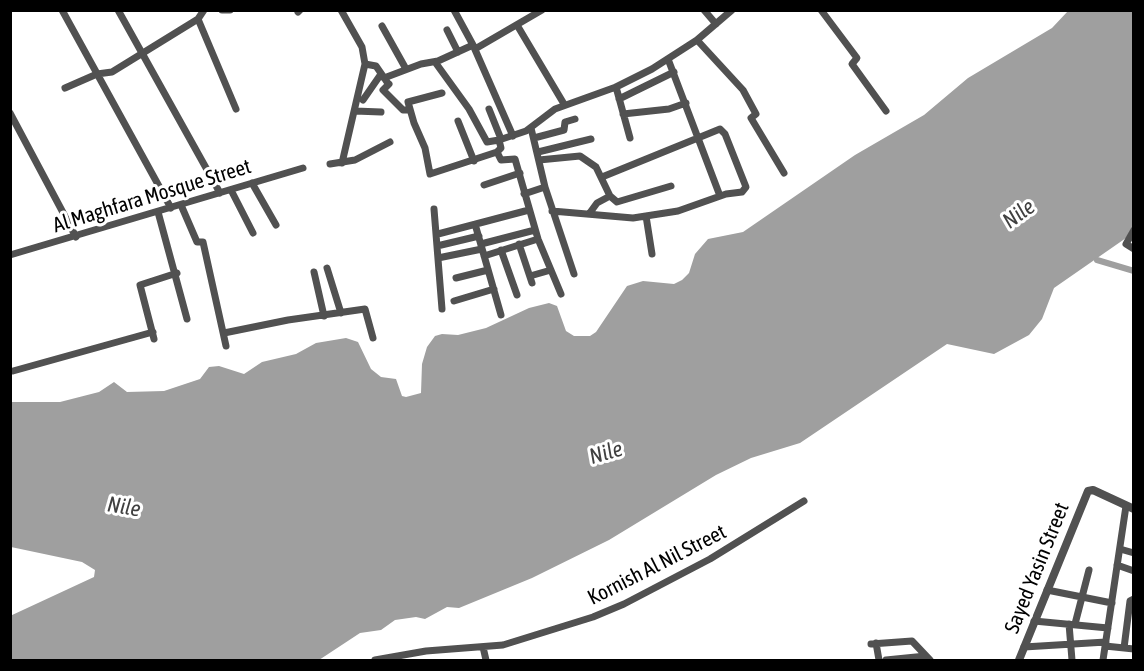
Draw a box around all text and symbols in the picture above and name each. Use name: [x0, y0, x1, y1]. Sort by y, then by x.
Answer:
street label: Al Maghfara Mosque Street: [50, 154, 254, 238]
water label: Nile: [998, 193, 1040, 235]
water label: Nile: [586, 436, 626, 470]
water label: Nile: [105, 491, 143, 523]
street label: Sayed Yasin Street: [999, 499, 1075, 637]
street label: Kornish Al Nil Street: [584, 519, 730, 611]

